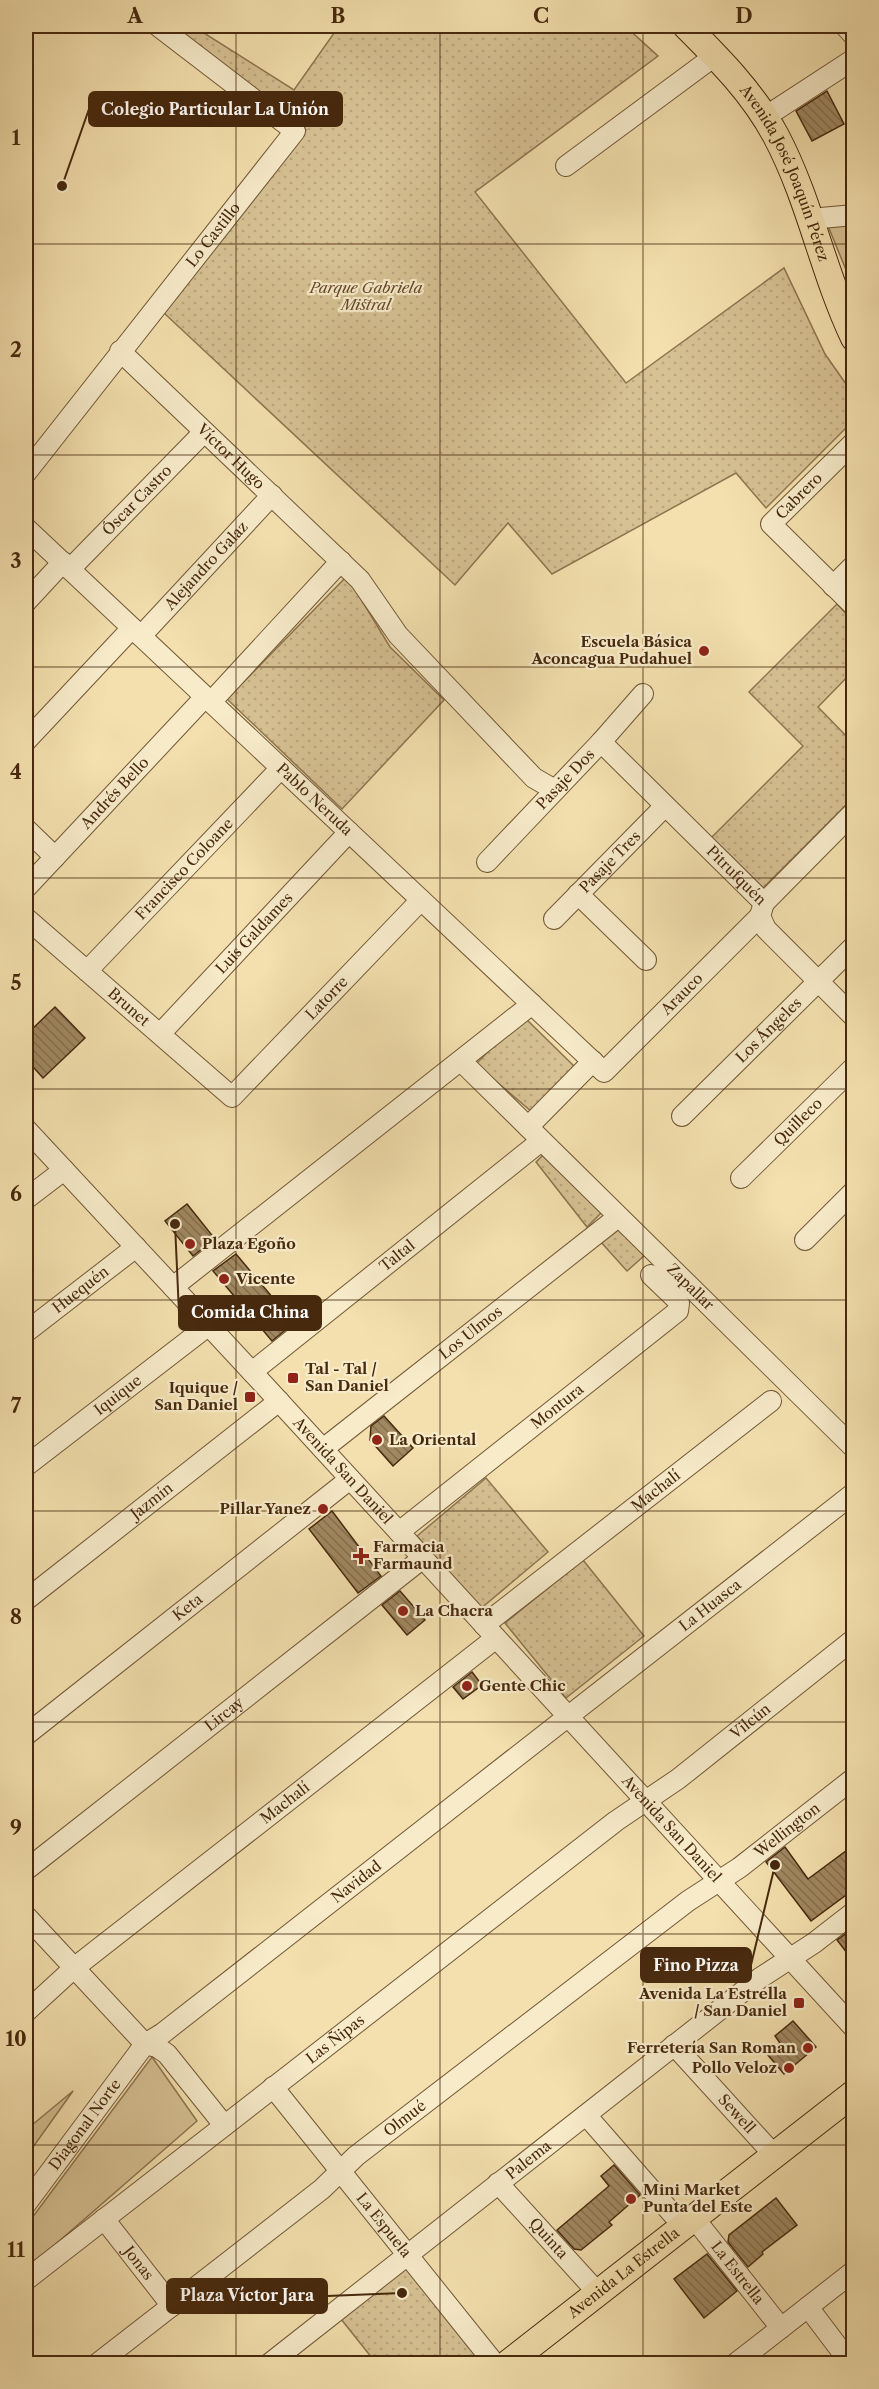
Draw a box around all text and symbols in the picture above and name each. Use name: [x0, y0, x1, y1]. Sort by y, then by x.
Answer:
text: A: [126, 4, 143, 28]
text: B: [331, 4, 346, 28]
text: C: [533, 4, 549, 28]
text: D: [735, 4, 753, 28]
street label: Avenida José Joaquín Pérez: [735, 80, 834, 264]
callout: Colegio Particular La Unión: [89, 92, 342, 126]
text: Colegio Particular La Unión: [101, 99, 329, 119]
text: 1: [12, 126, 21, 150]
street label: Lo Castillo: [182, 198, 244, 271]
park label: Parque Gabriela Mistral: [309, 278, 422, 314]
text: 2: [10, 338, 22, 362]
street label: Víctor Hugo: [192, 419, 269, 493]
street label: Óscar Castro: [98, 461, 176, 539]
street label: Cabrero: [771, 468, 826, 523]
street label: Alejandro Galaz: [159, 517, 252, 614]
text: 3: [10, 549, 22, 573]
place label: Escuela Básica Aconcagua Pudahuel: [530, 632, 692, 668]
marker: Escuela Básica Aconcagua Pudahuel: [697, 644, 711, 658]
street label: Pasaje Dos: [532, 745, 598, 813]
street label: Andrés Bello: [76, 753, 153, 834]
street label: Pablo Neruda: [273, 759, 357, 839]
text: 4: [10, 760, 22, 784]
street label: Francisco Coloane: [131, 814, 237, 924]
street label: Pasaje Tres: [575, 826, 644, 897]
street label: Pitrufquén: [703, 841, 771, 909]
street label: Luis Galdames: [211, 888, 297, 978]
street label: Arauco: [656, 969, 707, 1019]
text: 5: [10, 971, 22, 995]
street label: Latorre: [301, 972, 352, 1023]
street label: Brunet: [104, 984, 154, 1031]
street label: Los Ángeles: [731, 993, 805, 1067]
street label: Quilleco: [769, 1094, 826, 1150]
text: 6: [10, 1182, 22, 1206]
place label: Plaza Egoño: [202, 1234, 296, 1253]
street label: Taltal: [375, 1235, 419, 1275]
marker: Plaza Egoño: [183, 1237, 197, 1251]
street label: Zapallar: [663, 1259, 719, 1314]
street label: Huequén: [48, 1261, 113, 1317]
place label: Vicente: [235, 1269, 295, 1288]
marker: Vicente: [217, 1272, 231, 1286]
callout: Comida China: [179, 1296, 321, 1330]
text: Comida China: [191, 1302, 310, 1322]
street label: Los Ulmos: [435, 1302, 506, 1363]
place label: Tal - Tal / San Daniel: [305, 1359, 389, 1395]
street label: Iquique: [90, 1371, 145, 1419]
marker: Tal - Tal / San Daniel: [286, 1371, 300, 1385]
place label: Iquique / San Daniel: [154, 1378, 238, 1414]
street label: Montura: [527, 1379, 587, 1433]
marker: Iquique / San Daniel: [243, 1390, 257, 1404]
text: 7: [11, 1394, 22, 1418]
street label: Avenida San Daniel: [289, 1412, 397, 1528]
place label: La Oriental: [389, 1430, 476, 1449]
marker: La Oriental: [370, 1433, 384, 1447]
street label: Machalí: [627, 1465, 684, 1516]
street label: Jazmín: [125, 1478, 177, 1524]
place label: Pillar Yanez: [220, 1499, 311, 1518]
marker: Pillar Yanez: [316, 1502, 330, 1516]
place label: Farmacia Farmaund: [373, 1537, 452, 1573]
marker: Farmacia Farmaund: [354, 1549, 368, 1563]
street label: La Huasca: [675, 1575, 745, 1635]
street label: Keta: [169, 1589, 206, 1625]
place label: La Chacra: [415, 1601, 493, 1620]
marker: La Chacra: [396, 1604, 410, 1618]
text: 8: [10, 1605, 22, 1629]
place label: Gente Chic: [479, 1676, 566, 1695]
marker: Gente Chic: [460, 1679, 474, 1693]
street label: Lircay: [201, 1692, 248, 1735]
street label: Vilcún: [725, 1699, 775, 1743]
street label: Avenida San Daniel: [617, 1770, 726, 1886]
street label: Machalí: [256, 1777, 313, 1828]
street label: Wellington: [749, 1798, 824, 1862]
text: 9: [10, 1816, 22, 1840]
street label: Navidad: [327, 1856, 385, 1907]
callout: Fino Pizza: [641, 1948, 751, 1982]
text: Fino Pizza: [653, 1955, 740, 1975]
place label: Avenida La Estrella / San Daniel: [638, 1984, 787, 2020]
marker: Avenida La Estrella / San Daniel: [792, 1996, 806, 2010]
street label: Las Ñipas: [302, 2010, 368, 2068]
text: 10: [5, 2027, 27, 2051]
place label: Ferretería San Roman: [627, 2038, 797, 2057]
marker: Ferretería San Roman: [801, 2041, 815, 2055]
place label: Pollo Veloz: [692, 2058, 777, 2077]
marker: Pollo Veloz: [782, 2061, 796, 2075]
street label: Diagonal Norte: [45, 2075, 125, 2174]
street label: Sewell: [714, 2090, 760, 2137]
street label: Olmué: [380, 2096, 430, 2140]
street label: Palema: [502, 2136, 555, 2183]
place label: Mini Market Punta del Este: [643, 2180, 753, 2216]
street label: La Espuela: [352, 2189, 416, 2261]
marker: Mini Market Punta del Este: [624, 2192, 638, 2206]
street label: Quinta: [525, 2214, 572, 2263]
street label: Avenida La Estrella: [563, 2223, 683, 2323]
street label: La Estrella: [707, 2237, 769, 2308]
text: 11: [7, 2238, 25, 2262]
street label: Jonas: [118, 2240, 158, 2284]
callout: Plaza Víctor Jara: [167, 2279, 327, 2313]
text: Plaza Víctor Jara: [180, 2285, 315, 2305]

